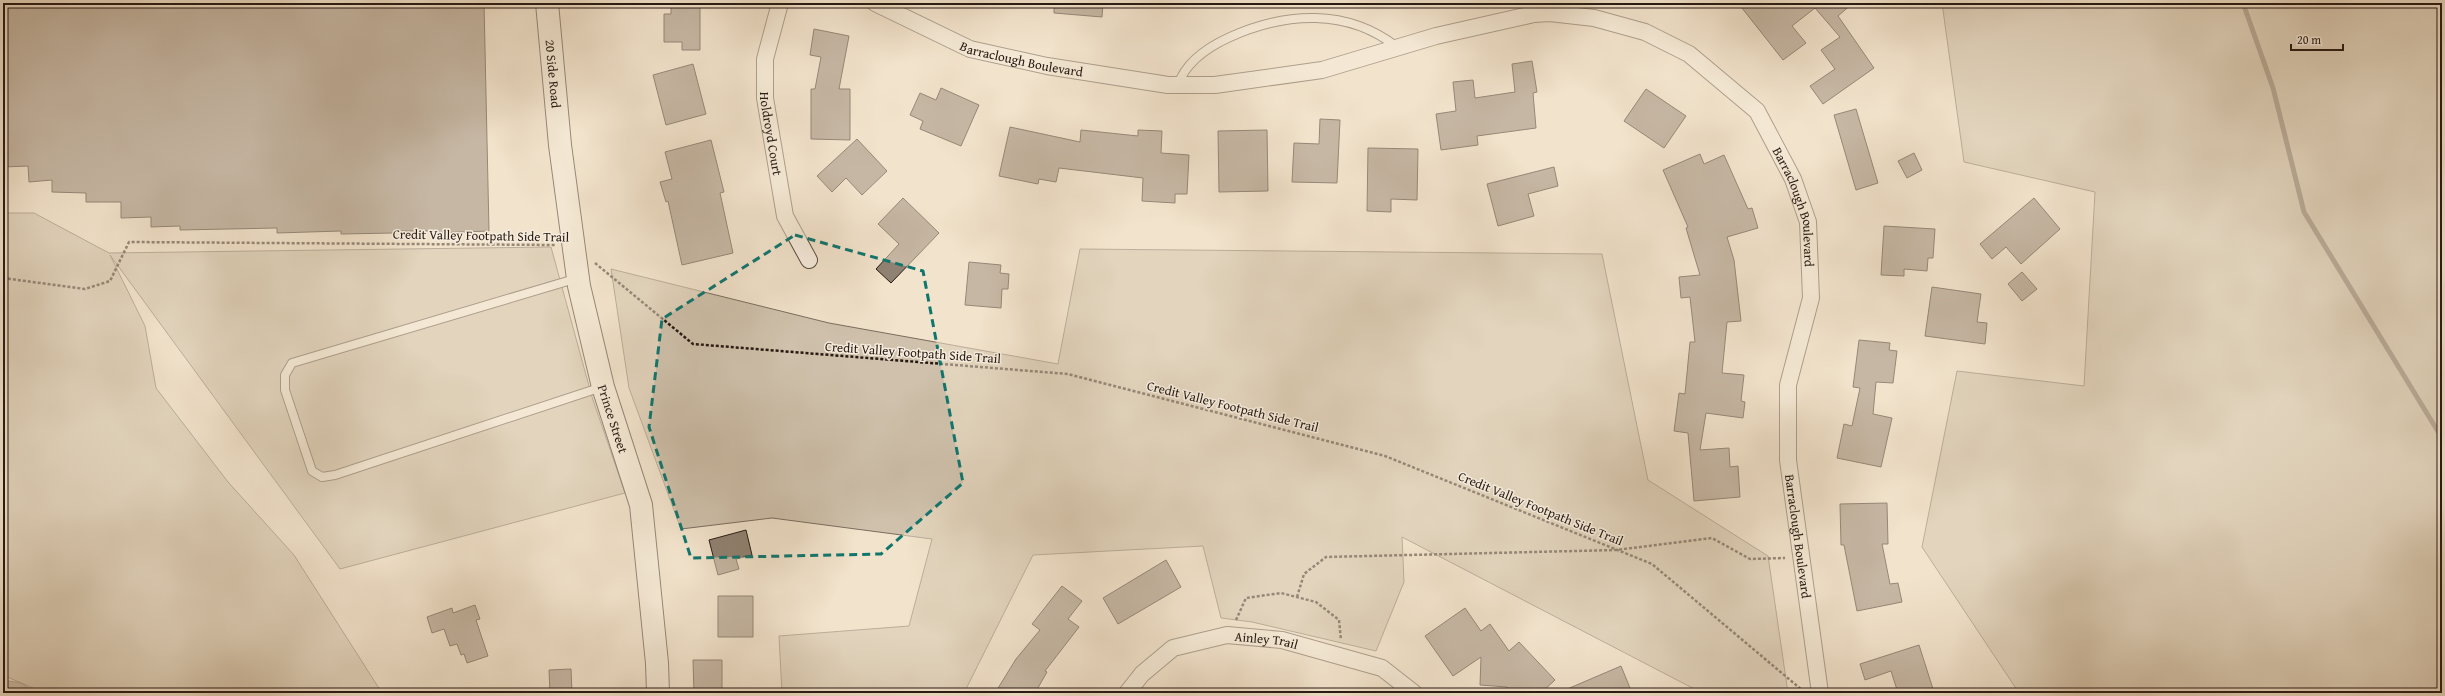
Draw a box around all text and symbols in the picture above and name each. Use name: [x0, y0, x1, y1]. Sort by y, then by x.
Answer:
scale bar: [2291, 26, 2343, 52]
text: 20 m: [2297, 31, 2321, 48]
street label: Barraclough Boulevard: [956, 36, 1084, 82]
street label: 20 Side Road: [540, 39, 566, 109]
street label: Holdroyd Court: [755, 92, 787, 177]
street label: Barraclough Boulevard: [1768, 144, 1819, 267]
street label: Credit Valley Footpath Side Trail: [393, 224, 570, 247]
street label: Credit Valley Footpath Side Trail: [824, 337, 1002, 368]
street label: Credit Valley Footpath Side Trail: [1145, 376, 1321, 437]
street label: Prince Street: [593, 382, 633, 456]
street label: Credit Valley Footpath Side Trail: [1455, 467, 1626, 550]
street label: Barraclough Boulevard: [1780, 473, 1816, 600]
street label: Ainley Trail: [1234, 627, 1301, 654]

